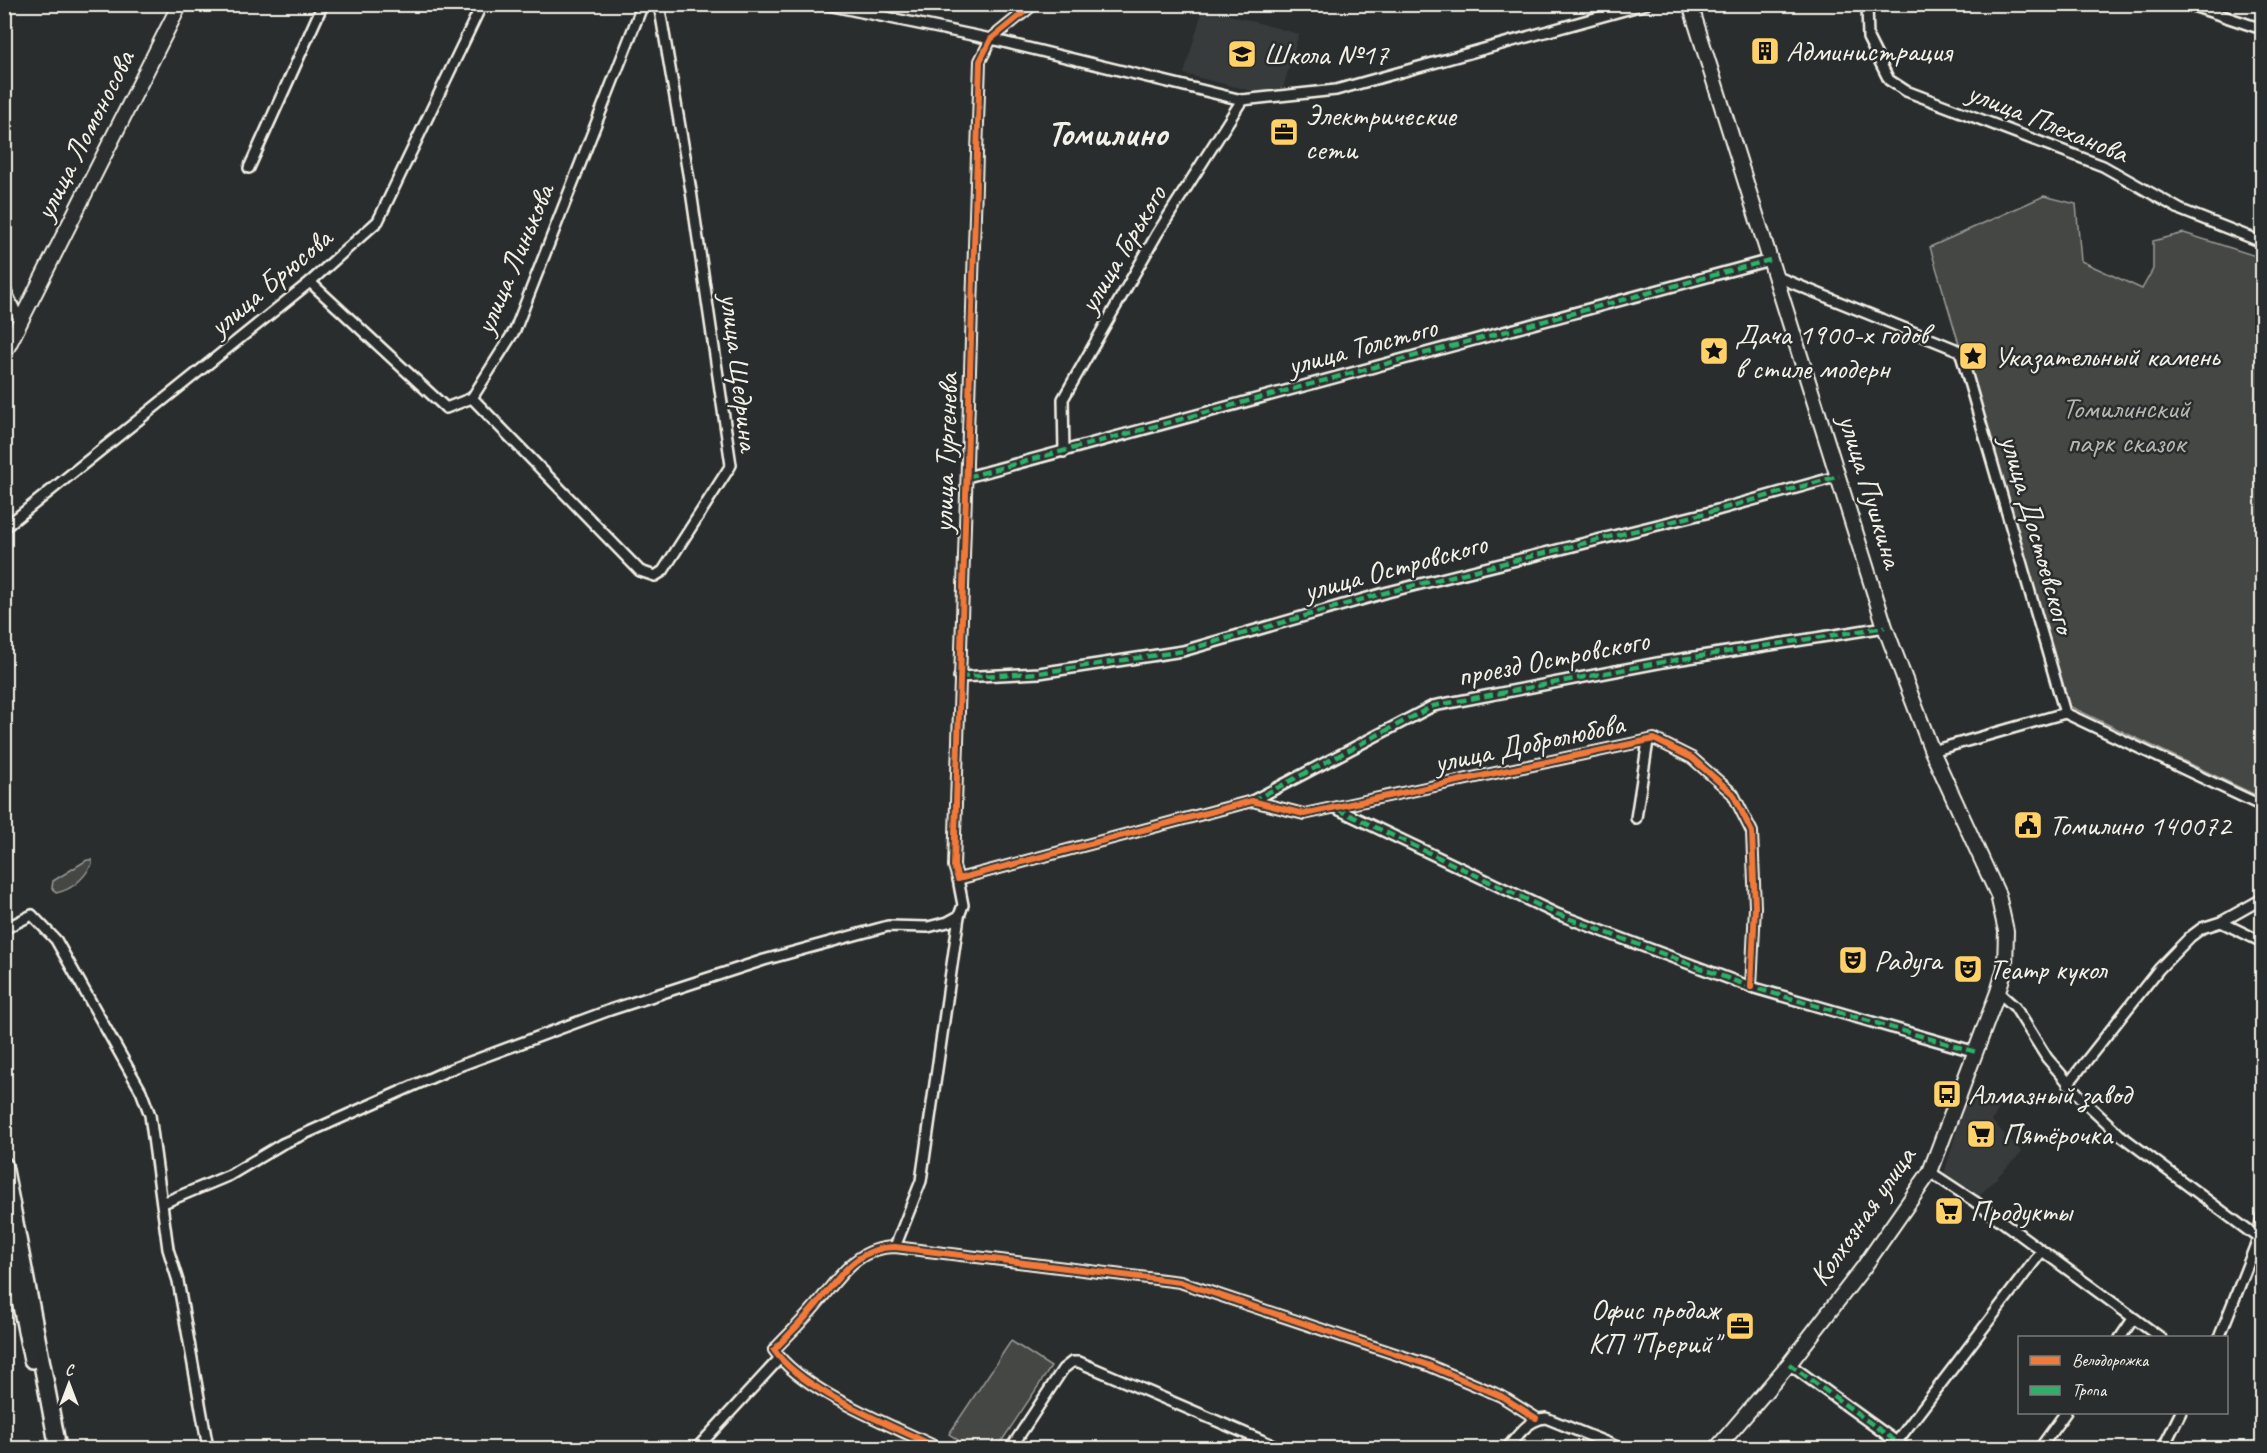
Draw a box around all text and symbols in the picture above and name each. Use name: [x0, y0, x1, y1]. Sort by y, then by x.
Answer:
place label: Администрация: [1786, 32, 1954, 70]
place label: Школа №17: [1263, 35, 1390, 73]
building icon: Администрация: [1749, 35, 1781, 67]
school or university icon: Школа №17: [1226, 38, 1258, 70]
street label: улица Ломоносова: [24, 42, 144, 228]
street label: улица Плеханова: [1960, 72, 2136, 172]
place label: Электрические сети: [1305, 96, 1458, 168]
district label: Томилино: [1047, 110, 1170, 156]
office icon: Электрические сети: [1268, 116, 1300, 148]
street label: улица Линькова: [465, 176, 564, 342]
street label: улица Горького: [1068, 177, 1176, 321]
street label: улица Брюсова: [199, 218, 342, 346]
street label: улица Щедрина: [711, 289, 769, 456]
street label: улица Толстого: [1281, 307, 1442, 385]
place label: Дача 1900-х годов в стиле модерн: [1735, 315, 1935, 387]
place icon: Дача 1900-х годов в стиле модерн: [1698, 335, 1730, 367]
place label: Указательный камень: [1994, 337, 2222, 375]
place icon: Указательный камень: [1957, 340, 1989, 372]
street label: улица Тургенева: [923, 371, 967, 535]
park label: Томилинский парк сказок: [2062, 389, 2192, 461]
street label: улица Пушкина: [1829, 408, 1913, 575]
street label: улица Достоевского: [1991, 429, 2085, 641]
street label: улица Островского: [1297, 524, 1492, 610]
street label: проезд Островского: [1454, 621, 1653, 695]
street label: улица Добролюбова: [1429, 704, 1629, 782]
place label: Томилино 140072: [2049, 806, 2233, 844]
public building icon: Томилино 140072: [2012, 809, 2044, 841]
place label: Радуга: [1874, 941, 1944, 979]
theatre icon: Радуга: [1837, 944, 1869, 976]
place label: Театр кукол: [1989, 950, 2108, 988]
theatre icon: Театр кукол: [1952, 953, 1984, 985]
place label: Алмазный завод: [1968, 1075, 2134, 1113]
bus stop icon: Алмазный завод: [1931, 1078, 1963, 1110]
place label: Пятёрочка: [2002, 1115, 2114, 1153]
supermarket icon: Пятёрочка: [1965, 1118, 1997, 1150]
street label: Колхозная улица: [1800, 1138, 1925, 1293]
place label: Продукты: [1970, 1192, 2074, 1230]
supermarket icon: Продукты: [1933, 1195, 1965, 1227]
place label: Офис продаж КП "Прерий": [1588, 1290, 1725, 1362]
office icon: Офис продаж КП "Прерий": [1724, 1310, 1756, 1342]
legend: [2018, 1336, 2228, 1414]
text: Велодорожка: [2072, 1349, 2150, 1371]
north arrow: [39, 1354, 99, 1414]
text: С: [65, 1360, 75, 1380]
text: Тропа: [2072, 1379, 2108, 1401]

